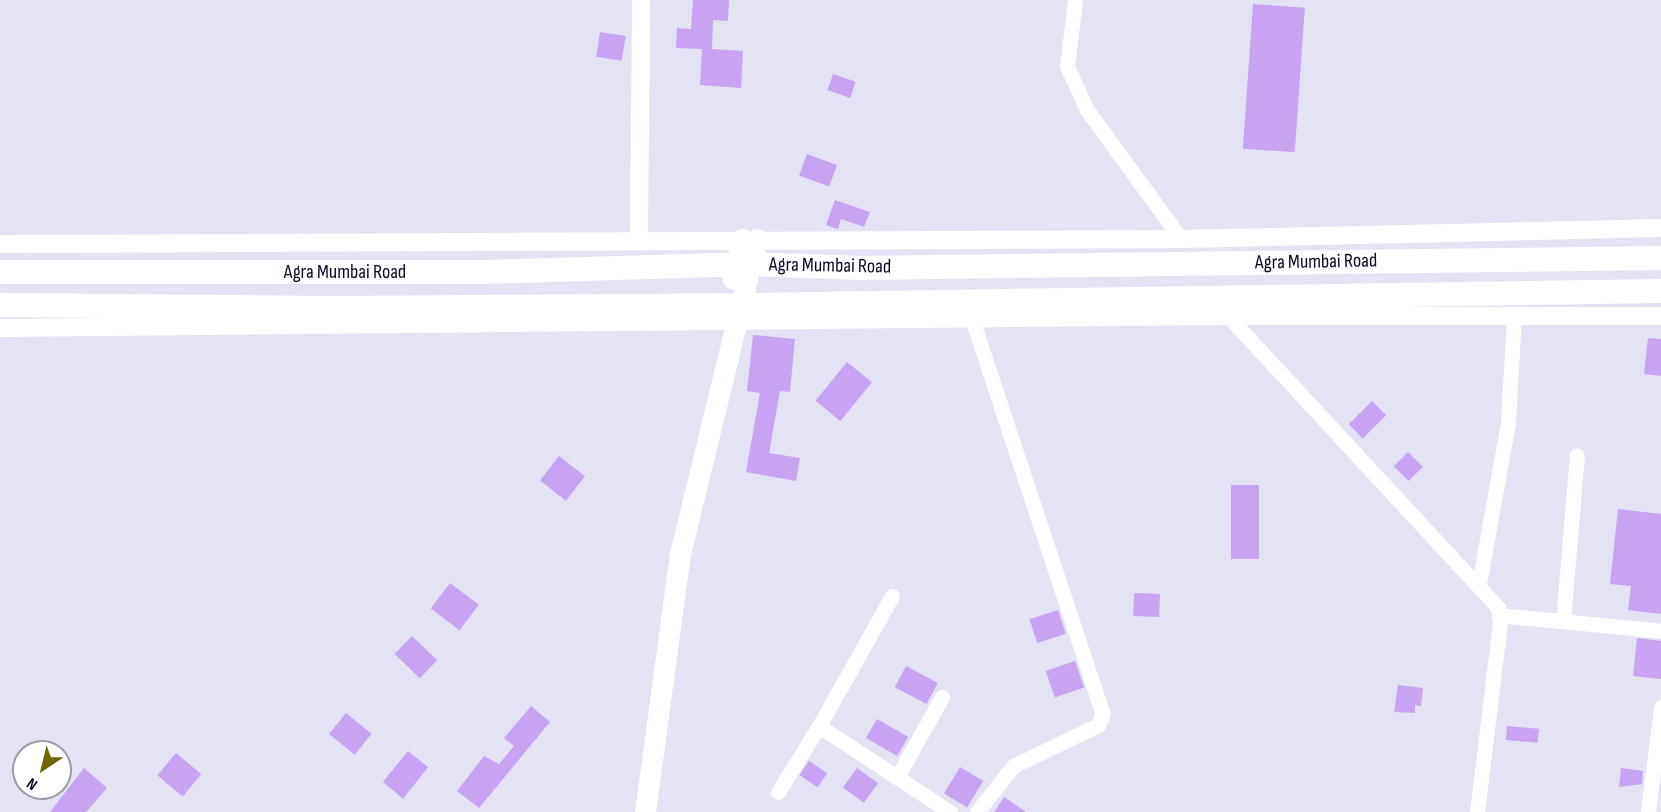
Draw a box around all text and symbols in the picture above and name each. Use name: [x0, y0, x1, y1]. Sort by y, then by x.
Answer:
street label: Agra Mumbai Road: [1255, 249, 1377, 275]
street label: Agra Mumbai Road: [769, 253, 891, 279]
street label: Agra Mumbai Road: [284, 260, 406, 284]
north arrow: [12, 740, 72, 800]
text: N: [24, 773, 41, 794]

